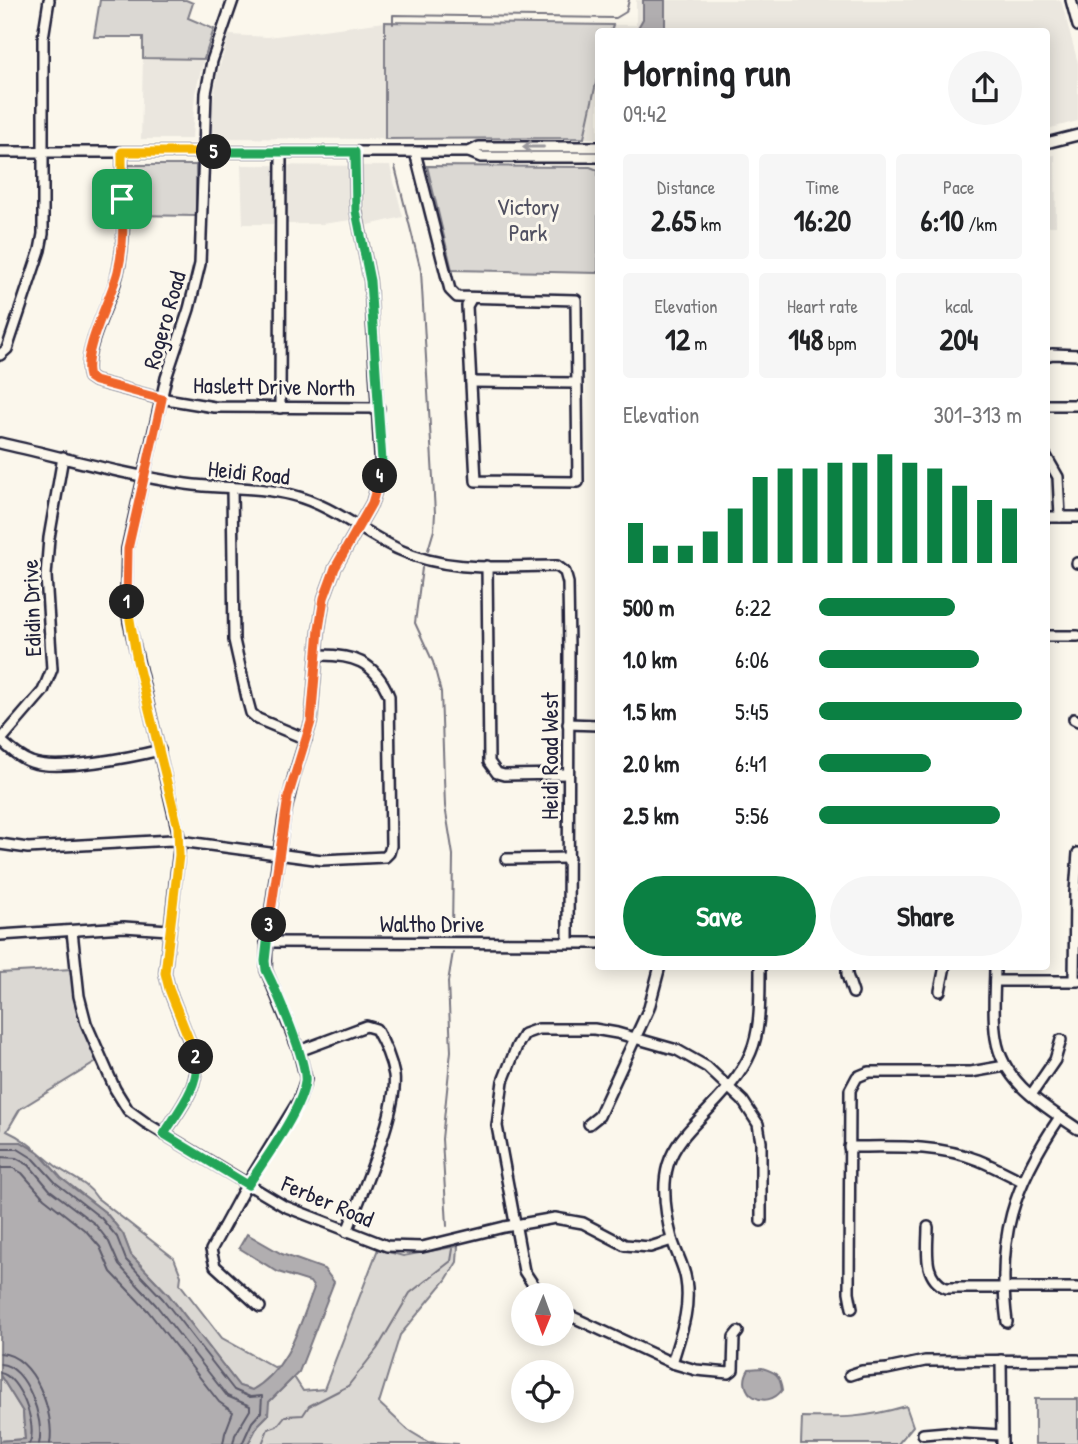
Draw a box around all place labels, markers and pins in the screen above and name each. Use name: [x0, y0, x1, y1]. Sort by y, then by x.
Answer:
pin: 5: [196, 134, 232, 170]
pin: [92, 169, 152, 229]
pin: 4: [362, 458, 398, 494]
pin: 1: [110, 584, 144, 620]
pin: 3: [252, 908, 286, 942]
pin: 2: [178, 1040, 214, 1074]

